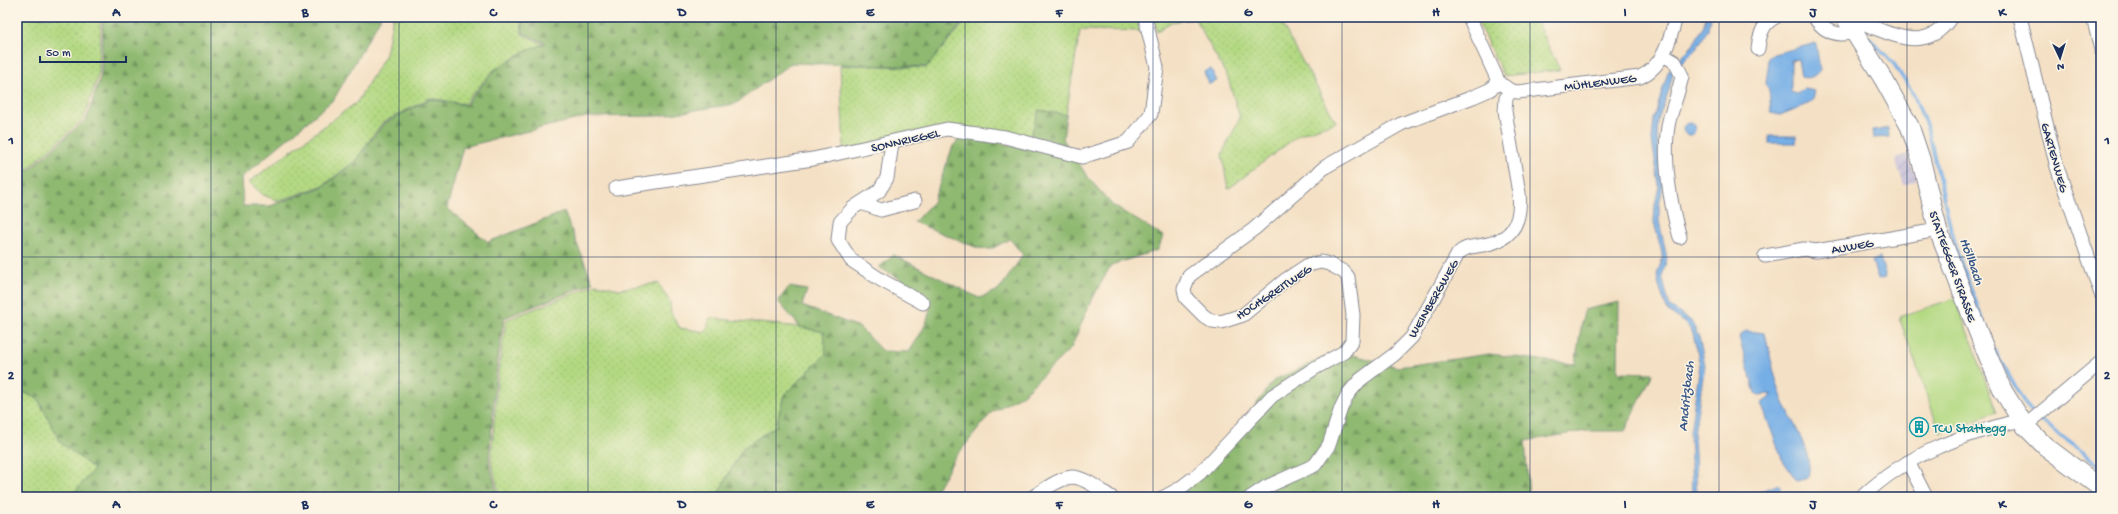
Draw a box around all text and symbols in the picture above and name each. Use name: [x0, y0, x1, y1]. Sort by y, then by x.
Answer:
text: A: [111, 6, 121, 21]
text: B: [301, 6, 310, 21]
text: C: [488, 6, 498, 21]
text: D: [677, 6, 687, 21]
text: E: [866, 6, 875, 21]
text: F: [1055, 6, 1064, 21]
text: G: [1244, 6, 1253, 21]
text: H: [1432, 6, 1440, 21]
text: I: [1623, 6, 1627, 21]
text: J: [1809, 6, 1818, 21]
text: K: [1997, 6, 2007, 21]
scale bar: [40, 38, 126, 64]
north arrow: [2040, 38, 2080, 78]
text: 50 m: [46, 47, 71, 61]
text: N: [2057, 60, 2065, 72]
street label: MÜHLENWEG: [1563, 72, 1638, 95]
street label: GARTENWEG: [2037, 121, 2071, 195]
street label: SONNRIEGEL: [870, 126, 943, 157]
text: 1: [7, 134, 14, 149]
text: 1: [2103, 134, 2110, 149]
street label: STATTEGGER STRASSE: [1925, 209, 1979, 325]
street label: AUWEG: [1830, 236, 1875, 259]
water label: Höllbach: [1954, 236, 1987, 288]
street label: WEINBERGWEG: [1406, 257, 1463, 341]
street label: HOCHGREITWEG: [1234, 262, 1316, 324]
water label: Andritzbach: [1675, 360, 1700, 432]
text: 2: [8, 369, 15, 384]
text: 2: [2104, 369, 2111, 384]
building icon: TCU Stattegg: [1908, 416, 1930, 438]
place label: TCU Stattegg: [1932, 422, 2006, 437]
text: A: [111, 498, 121, 513]
text: B: [301, 498, 310, 513]
text: C: [488, 498, 498, 513]
text: D: [677, 498, 687, 513]
text: E: [866, 498, 875, 513]
text: F: [1055, 498, 1064, 513]
text: G: [1244, 498, 1253, 513]
text: H: [1432, 498, 1440, 513]
text: I: [1623, 498, 1627, 513]
text: J: [1809, 498, 1818, 513]
text: K: [1997, 498, 2007, 513]

